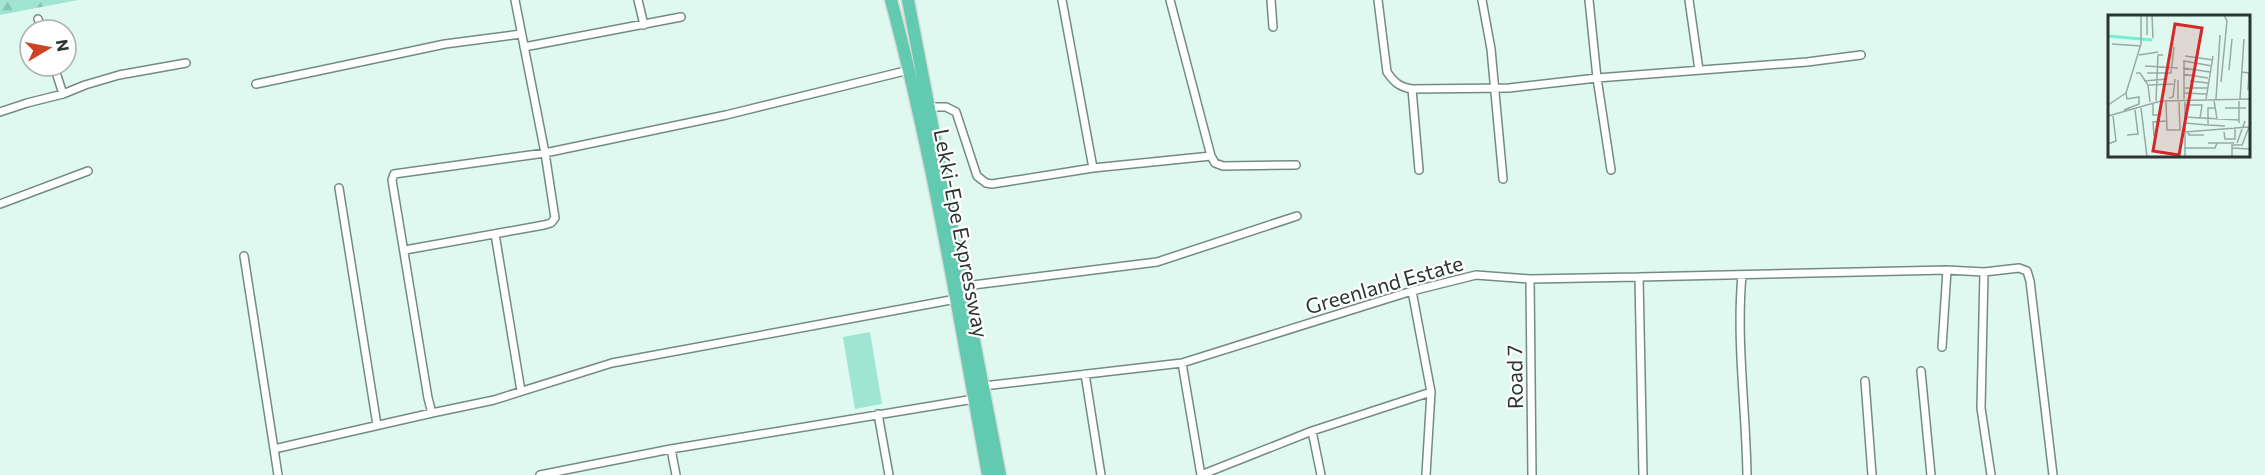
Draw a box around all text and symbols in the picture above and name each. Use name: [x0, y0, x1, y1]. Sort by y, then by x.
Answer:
inset map: [2108, 15, 2250, 158]
north arrow: [18, 18, 78, 78]
text: N: [53, 38, 74, 53]
street label: Lekki-Epe Expressway: [929, 126, 995, 340]
street label: Greenland Estate: [1302, 250, 1466, 318]
street label: Road 7: [1501, 345, 1527, 409]

